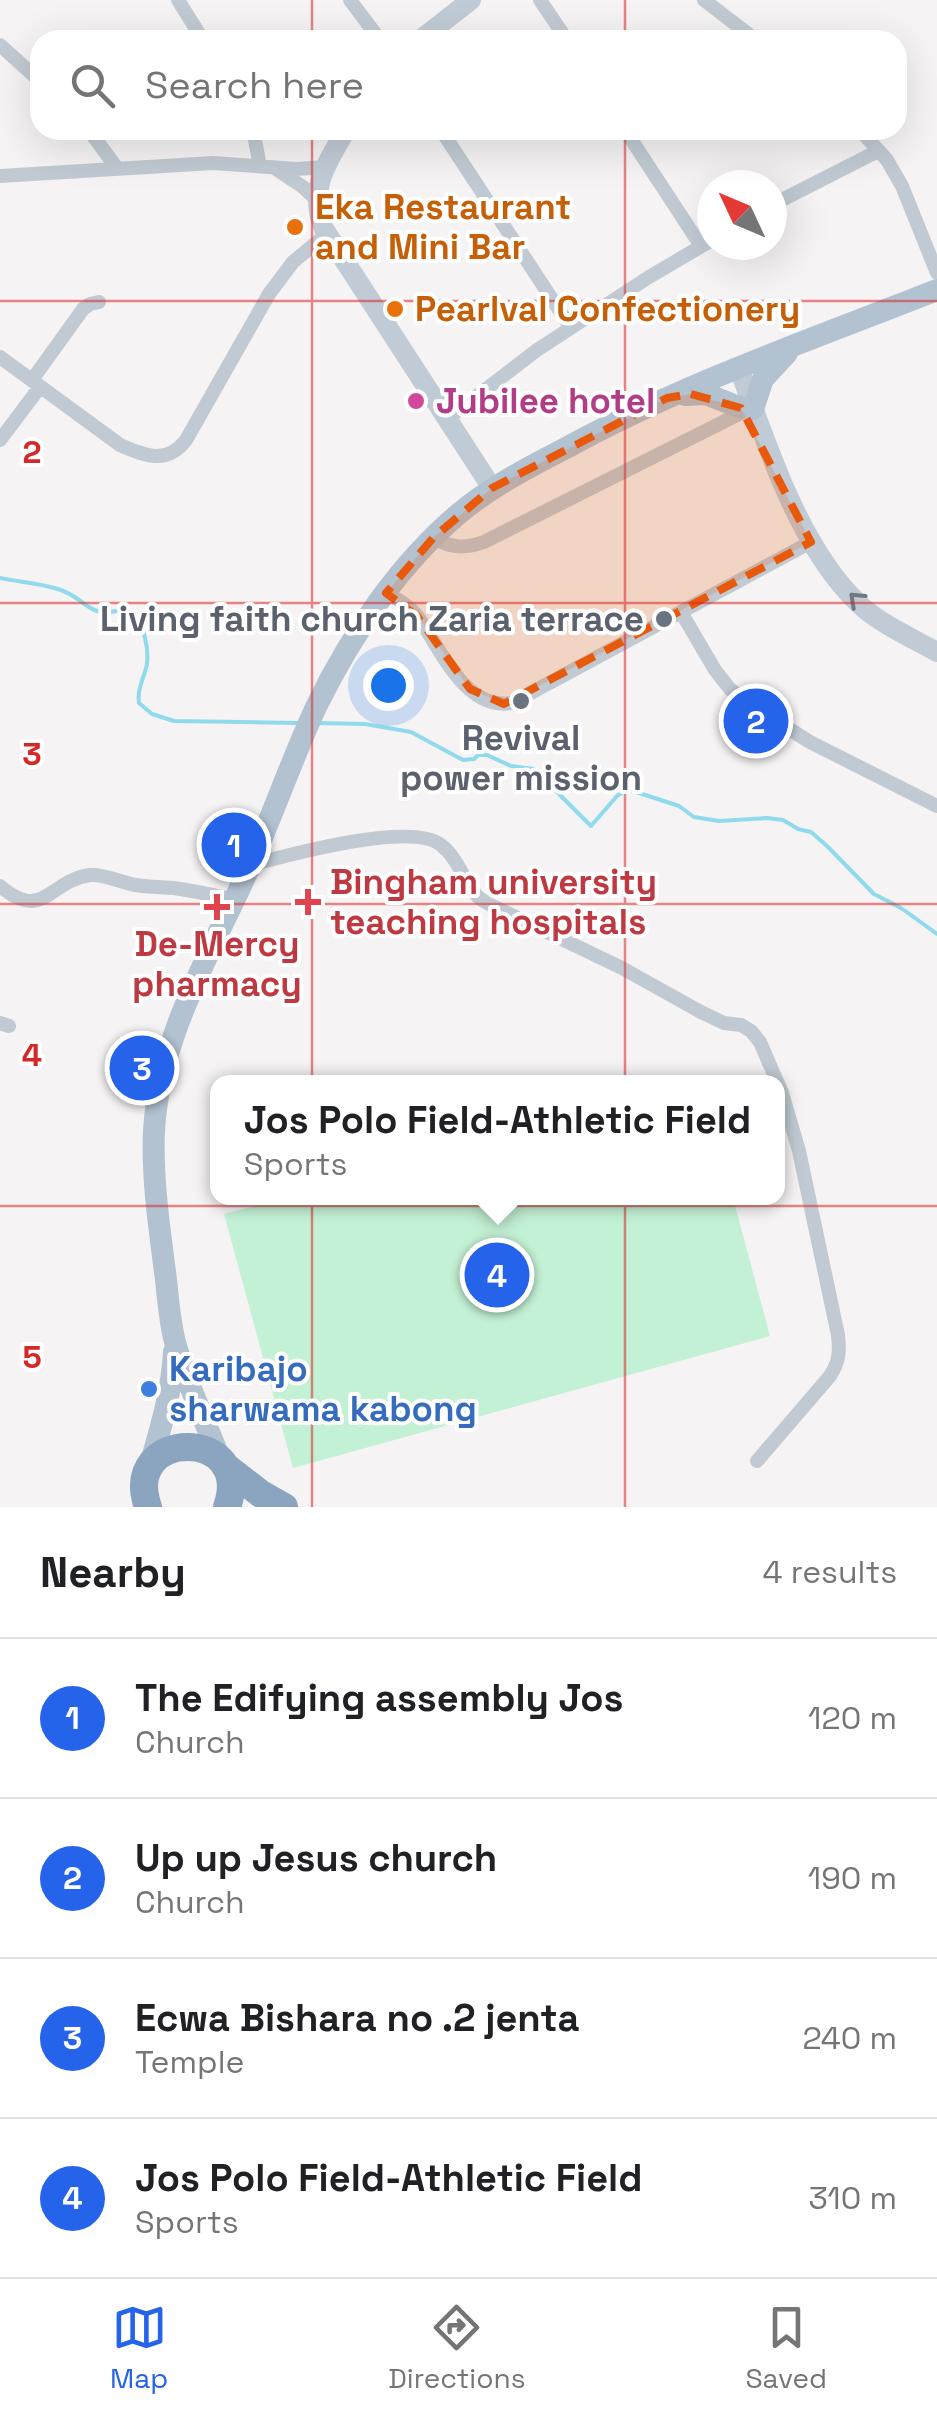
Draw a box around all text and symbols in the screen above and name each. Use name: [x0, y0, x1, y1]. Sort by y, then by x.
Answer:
search box: [30, 30, 907, 140]
icon: search: [65, 58, 120, 113]
text: Search here: [145, 61, 364, 109]
north arrow: [697, 170, 787, 260]
place label: Eka Restaurant and Mini Bar: [315, 185, 571, 269]
marker: Eka Restaurant and Mini Bar: [284, 216, 306, 238]
place label: Pearlval Confectionery: [415, 287, 800, 331]
marker: Pearlval Confectionery: [384, 298, 406, 320]
place label: Jubilee hotel: [436, 379, 655, 423]
marker: Jubilee hotel: [405, 390, 427, 412]
text: 2: [22, 432, 42, 472]
one-way arrow: [849, 593, 867, 611]
place label: Living faith church Zaria terrace: [100, 597, 644, 641]
marker: Living faith church Zaria terrace: [653, 608, 675, 630]
your location: [363, 660, 414, 711]
pin: 2: [724, 684, 788, 758]
marker: Revival power mission: [510, 690, 532, 712]
place label: Revival power mission: [400, 716, 642, 800]
text: 3: [22, 734, 42, 774]
pin: 1: [202, 808, 266, 882]
place label: Bingham university teaching hospitals: [330, 860, 657, 944]
marker: Bingham university teaching hospitals: [295, 889, 321, 915]
marker: De-Mercy pharmacy: [206, 896, 228, 918]
place label: De-Mercy pharmacy: [132, 922, 302, 1006]
pin: 3: [110, 1030, 174, 1106]
text: 4: [22, 1035, 42, 1075]
popup: [210, 1075, 785, 1205]
text: Jos Polo Field-Athletic Field: [244, 1096, 751, 1144]
text: Sports: [244, 1144, 347, 1184]
pin: 4: [464, 1238, 530, 1312]
text: 5: [22, 1337, 42, 1377]
place label: Karibajo sharwama kabong: [169, 1347, 477, 1431]
marker: Karibajo sharwama kabong: [138, 1378, 160, 1400]
text: Nearby: [40, 1546, 186, 1599]
text: 4 results: [762, 1552, 897, 1592]
text: The Edifying assembly Jos: [135, 1674, 623, 1722]
text: 1: [65, 1698, 80, 1738]
text: 120 m: [808, 1698, 897, 1738]
text: Church: [135, 1722, 245, 1762]
text: Up up Jesus church: [135, 1834, 497, 1882]
text: 2: [63, 1858, 82, 1898]
text: 190 m: [808, 1858, 897, 1898]
text: Church: [135, 1882, 245, 1922]
text: Ecwa Bishara no .2 jenta: [135, 1994, 580, 2042]
text: 3: [63, 2018, 82, 2058]
text: 240 m: [802, 2018, 897, 2058]
text: Temple: [135, 2042, 244, 2082]
text: Jos Polo Field-Athletic Field: [135, 2154, 642, 2202]
text: 4: [62, 2178, 83, 2218]
text: 310 m: [809, 2178, 897, 2218]
text: Sports: [135, 2202, 239, 2242]
tab: Map: [110, 2300, 168, 2396]
tab: Directions: [388, 2300, 525, 2396]
tab: Saved: [745, 2300, 827, 2396]

